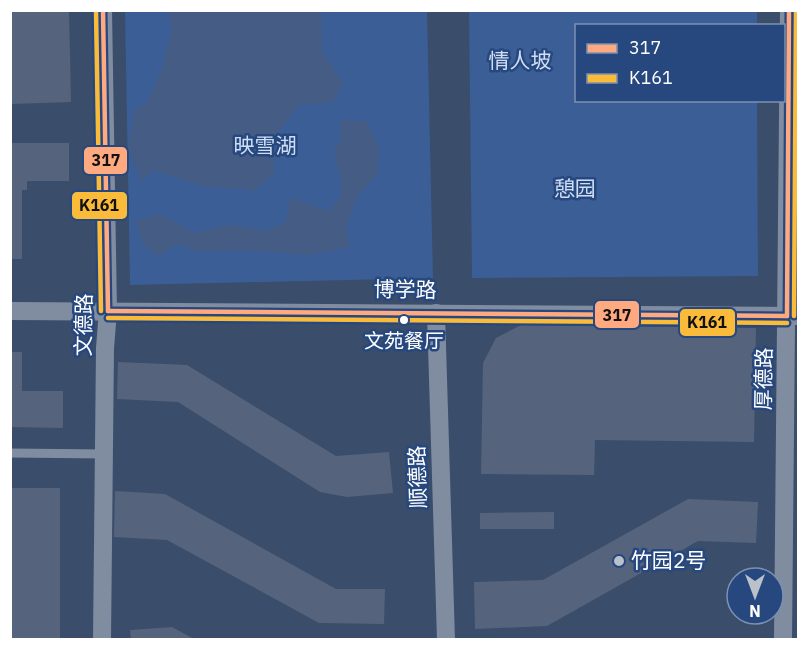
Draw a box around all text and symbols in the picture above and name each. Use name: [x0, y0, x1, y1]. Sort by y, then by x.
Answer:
legend: [575, 24, 785, 102]
text: 317: [629, 36, 661, 59]
park label: 情人坡: [489, 46, 552, 74]
text: K161: [629, 66, 673, 89]
park label: 映雪湖: [234, 131, 297, 159]
line badge: 317: [83, 146, 128, 175]
text: 317: [92, 150, 120, 170]
park label: 憩园: [554, 174, 596, 202]
line badge: K161: [71, 191, 128, 220]
text: K161: [79, 195, 119, 215]
street label: 博学路: [373, 274, 437, 304]
street label: 文德路: [68, 293, 98, 357]
line badge: 317: [594, 300, 640, 329]
text: 317: [603, 305, 631, 325]
line badge: K161: [679, 308, 736, 337]
text: K161: [687, 312, 727, 332]
marker: 文苑餐厅: [398, 314, 410, 326]
place label: 文苑餐厅: [364, 327, 444, 354]
street label: 厚德路: [748, 347, 778, 411]
street label: 顺德路: [402, 445, 432, 509]
place label: 竹园2号: [631, 546, 707, 574]
marker: 竹园2号: [612, 554, 626, 568]
north arrow: [725, 566, 785, 626]
text: N: [749, 601, 761, 621]

